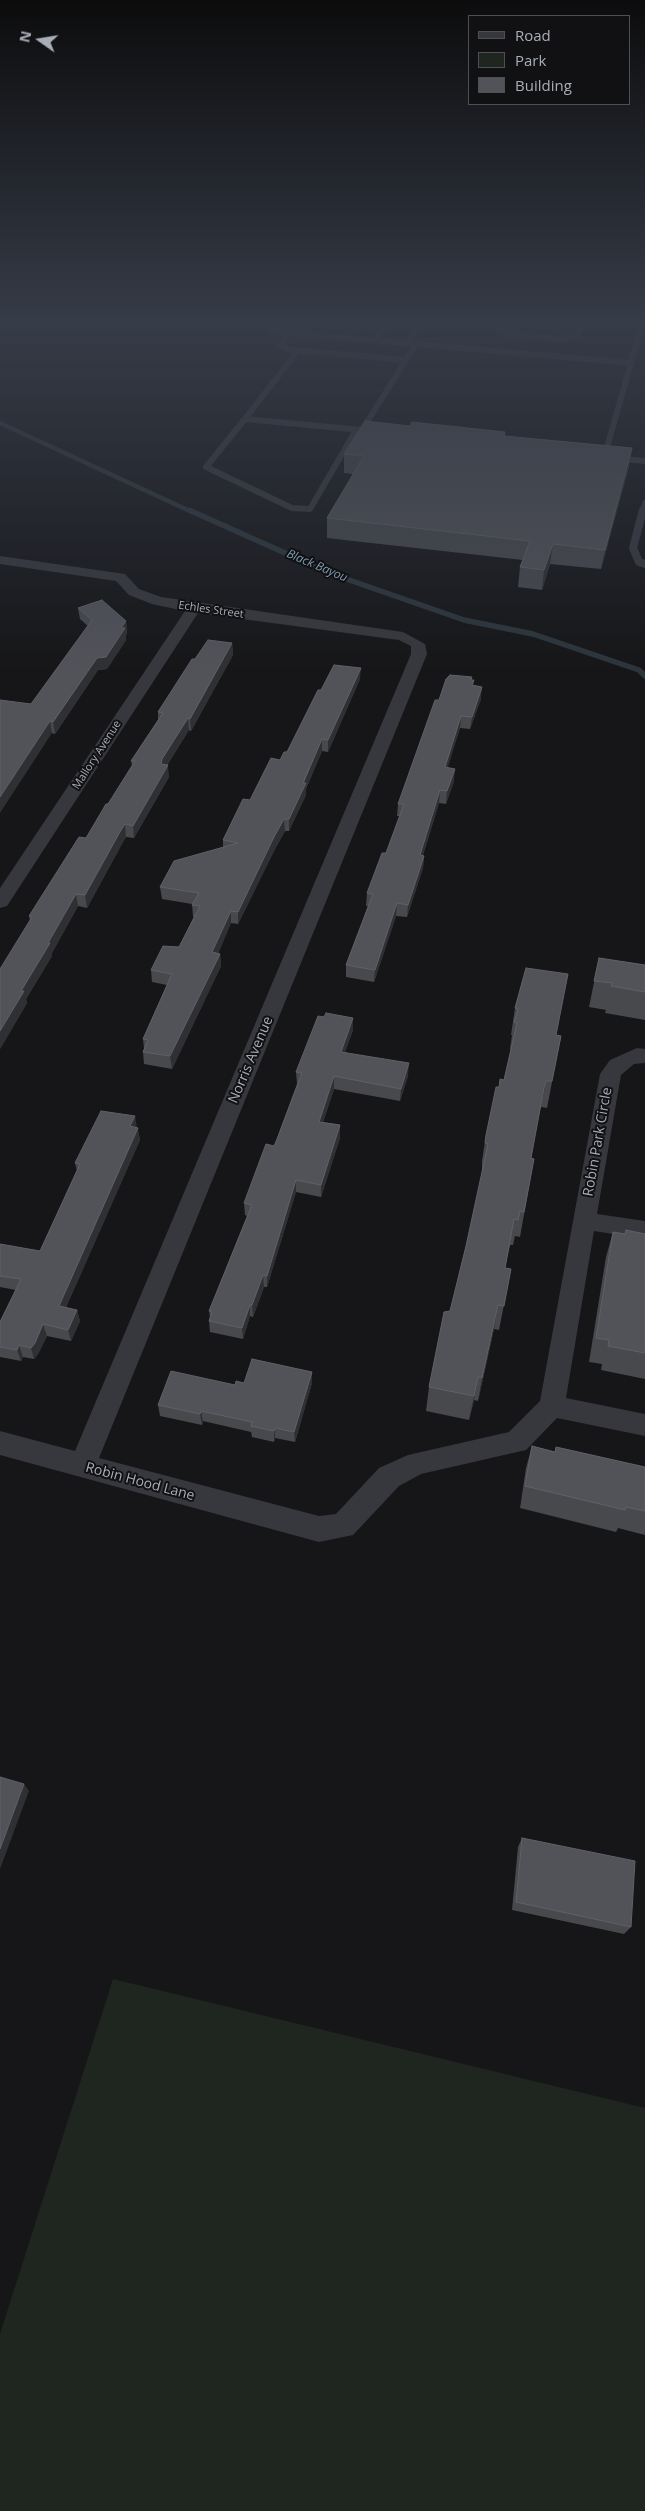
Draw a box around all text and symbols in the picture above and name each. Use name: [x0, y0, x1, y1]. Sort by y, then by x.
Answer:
north arrow: [15, 15, 65, 65]
legend: [468, 15, 630, 105]
text: Road: [515, 25, 551, 45]
text: N: [14, 29, 35, 44]
text: Park: [515, 50, 546, 70]
text: Building: [515, 75, 572, 95]
water label: Black Bayou: [284, 547, 350, 585]
street label: Echles Street: [177, 599, 245, 621]
street label: Mallory Avenue: [70, 718, 124, 792]
street label: Norris Avenue: [225, 1014, 277, 1106]
street label: Robin Park Circle: [580, 1086, 616, 1198]
street label: Robin Hood Lane: [84, 1459, 196, 1505]

